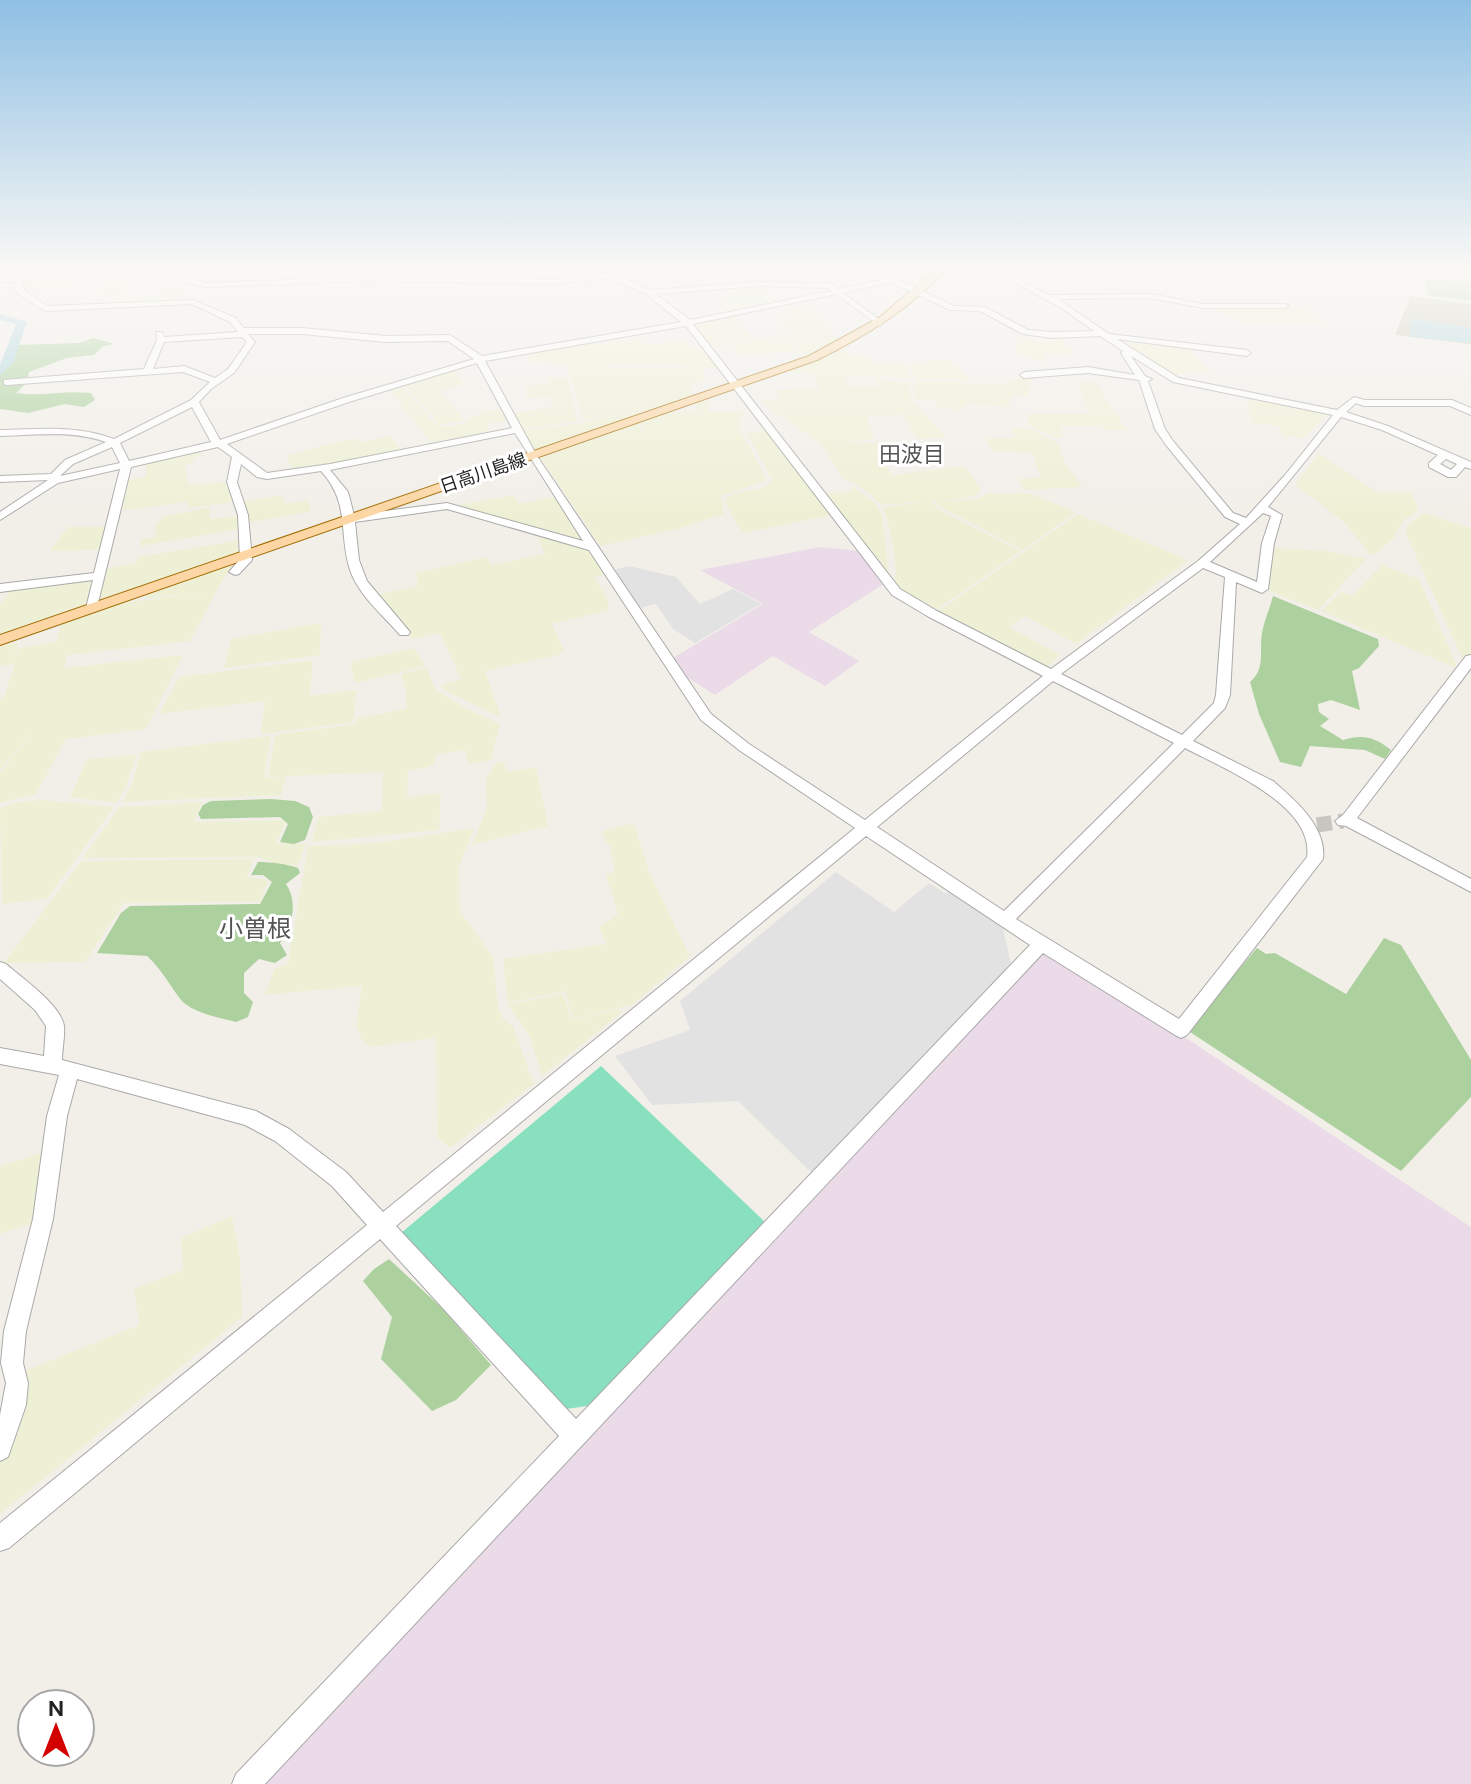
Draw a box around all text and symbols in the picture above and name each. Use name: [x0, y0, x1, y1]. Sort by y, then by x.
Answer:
district label: 田波目: [879, 440, 945, 469]
street label: 日高川島線: [437, 447, 529, 499]
district label: 小曽根: [219, 913, 291, 944]
north arrow: [16, 1688, 96, 1768]
text: N: [48, 1694, 64, 1723]

